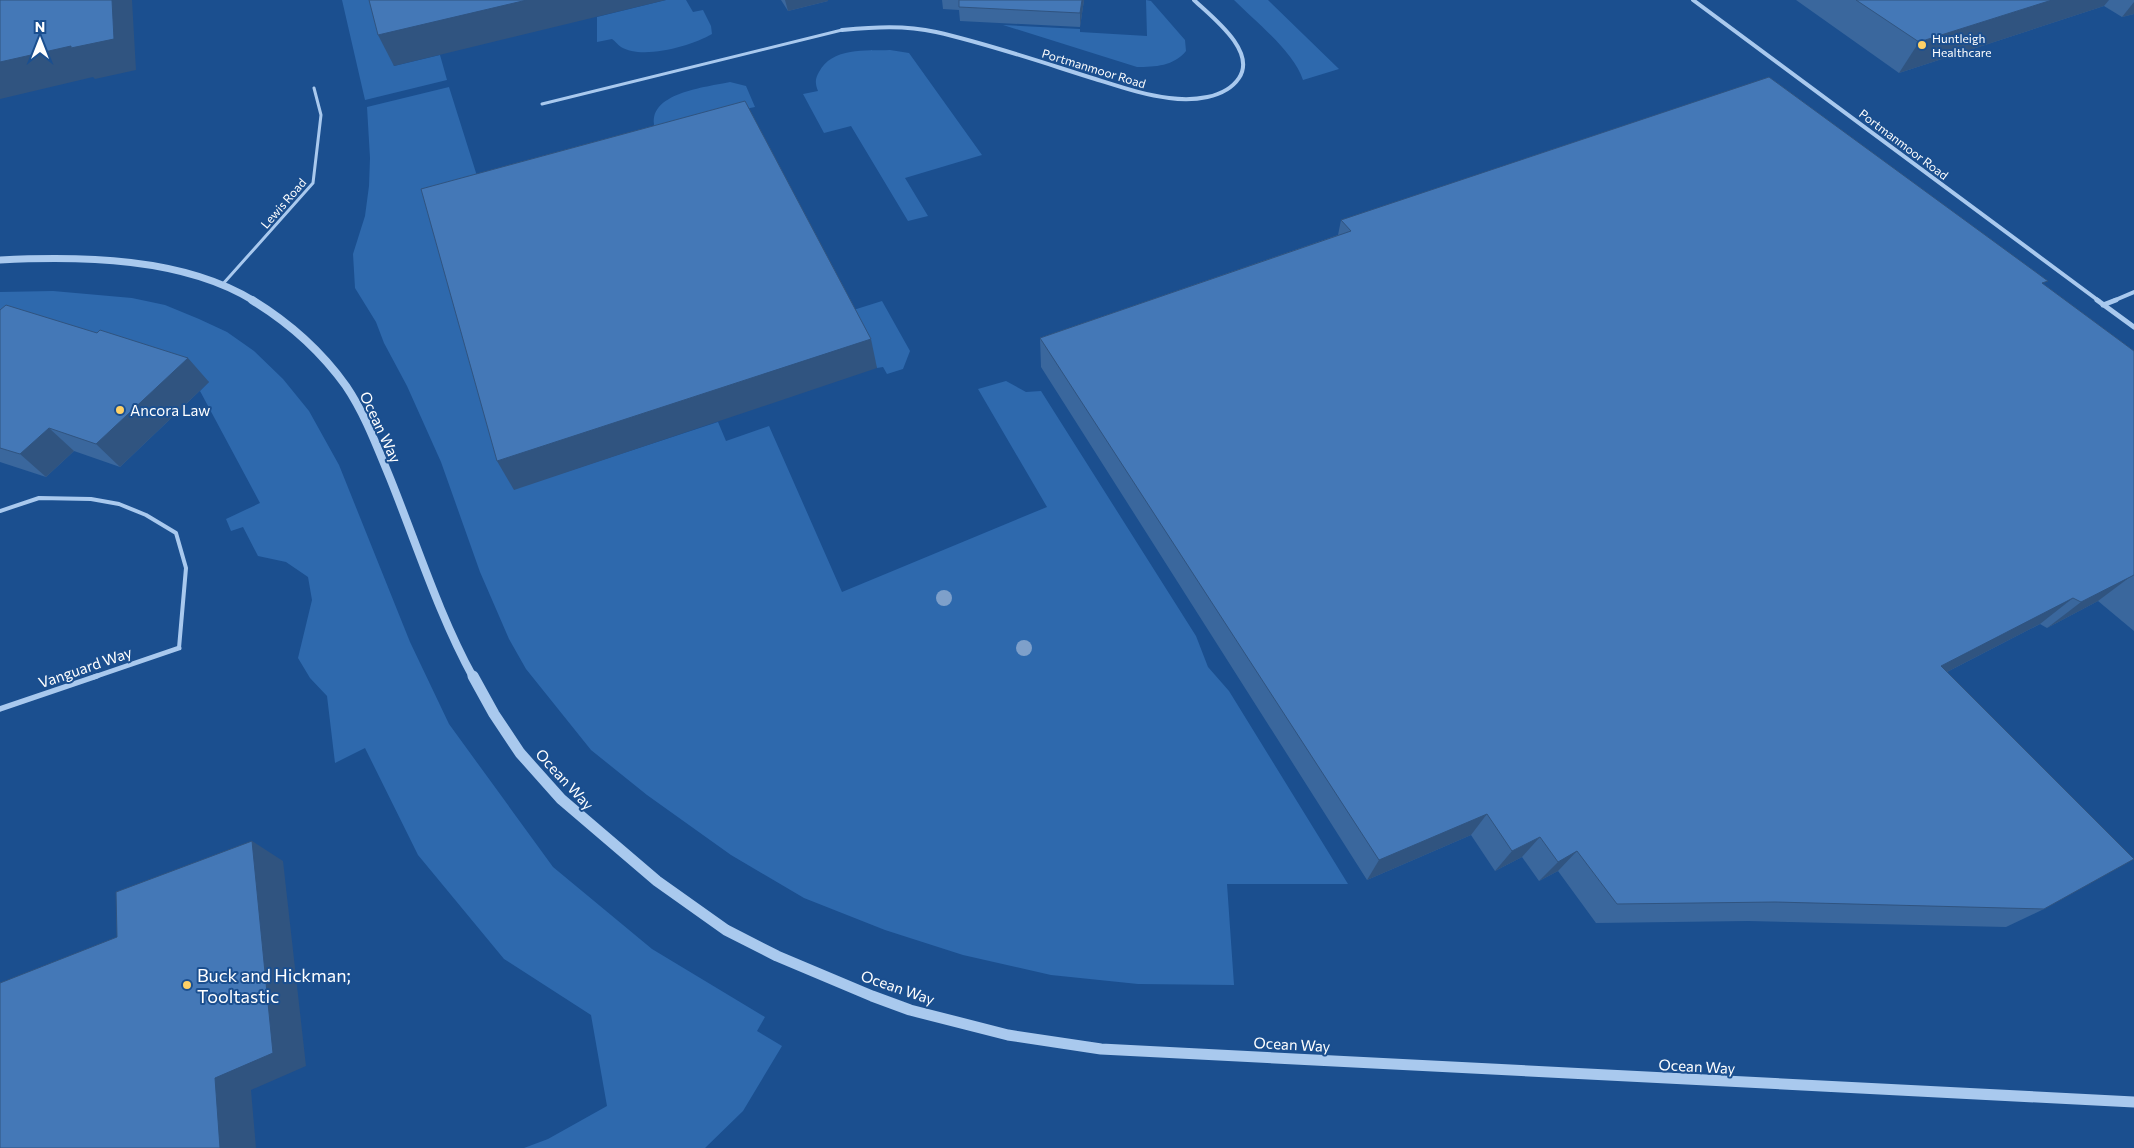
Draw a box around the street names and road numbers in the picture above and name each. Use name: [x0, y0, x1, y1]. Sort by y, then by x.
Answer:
street label: Portmanmoor Road: [1040, 46, 1148, 90]
street label: Portmanmoor Road: [1857, 106, 1951, 182]
street label: Lewis Road: [258, 175, 309, 231]
street label: Ocean Way: [357, 388, 405, 466]
street label: Vanguard Way: [36, 643, 134, 691]
street label: Ocean Way: [532, 745, 598, 813]
street label: Ocean Way: [859, 966, 937, 1008]
street label: Ocean Way: [1253, 1033, 1331, 1055]
street label: Ocean Way: [1658, 1055, 1736, 1077]

